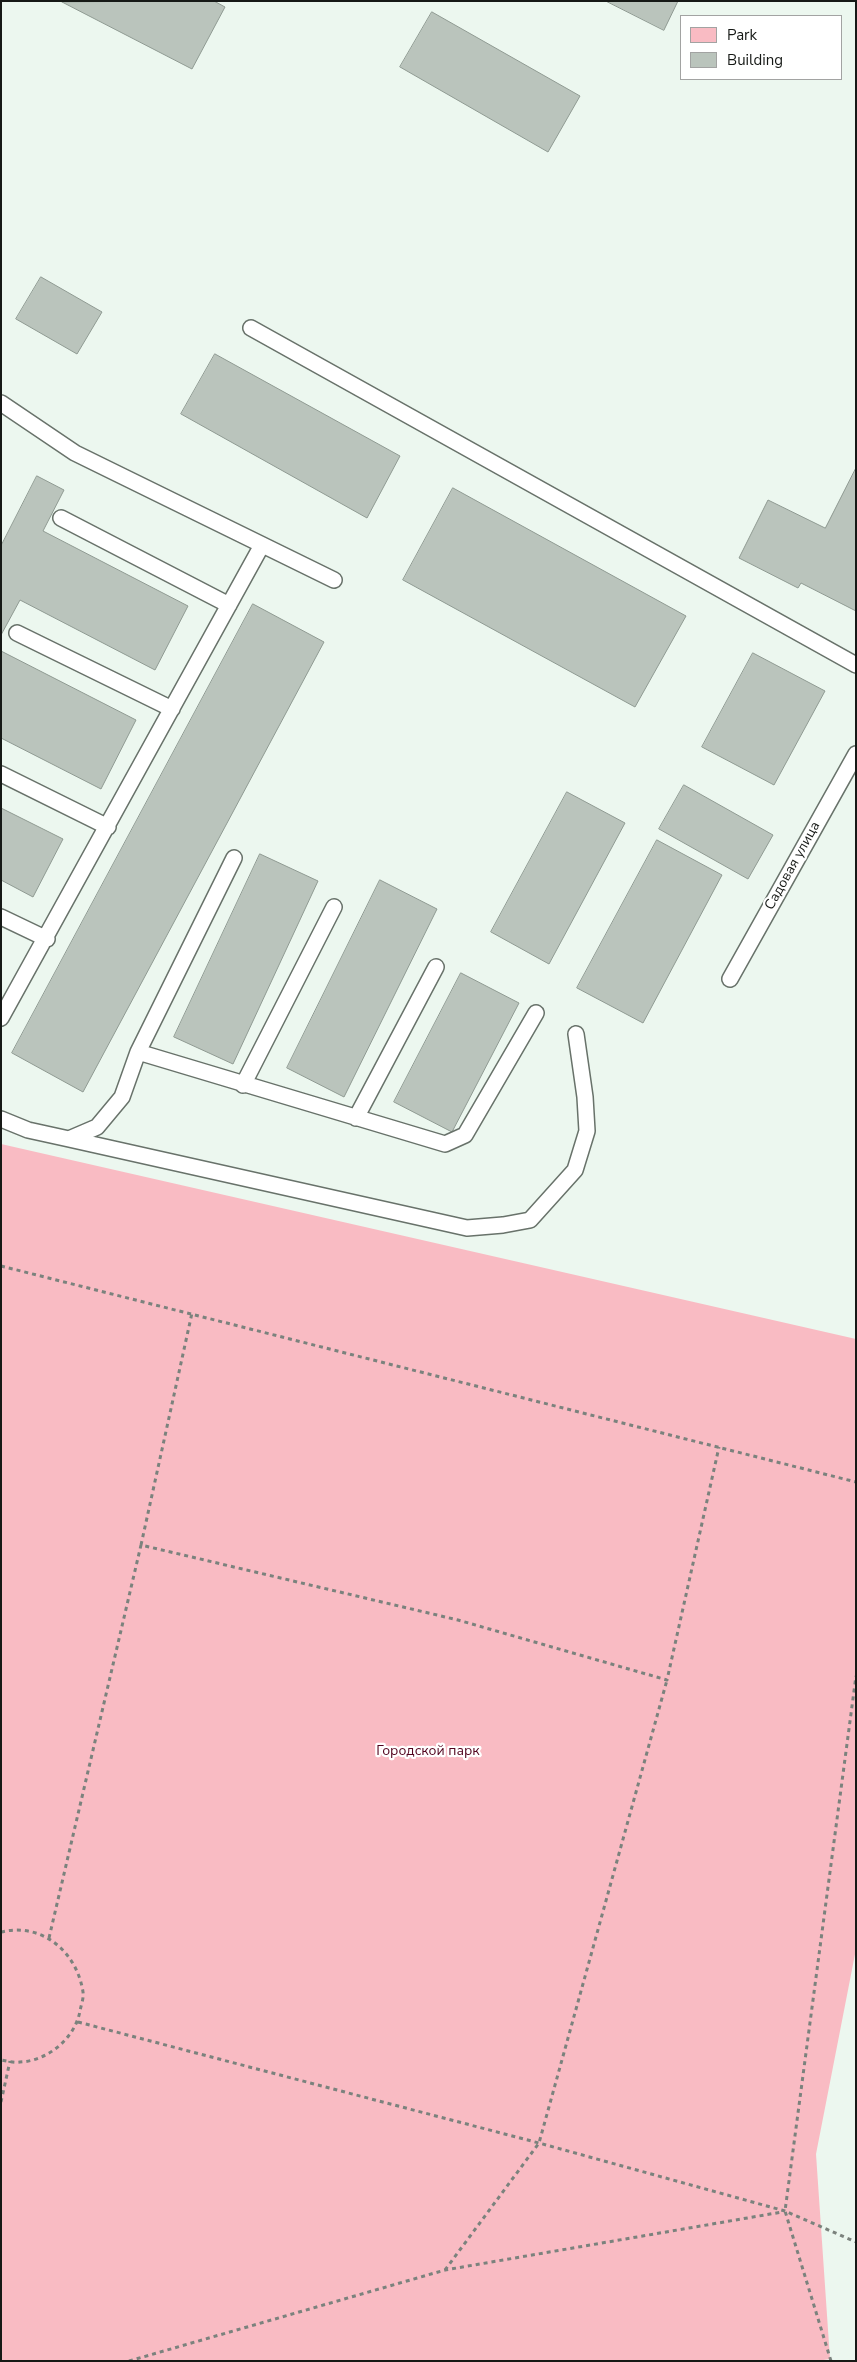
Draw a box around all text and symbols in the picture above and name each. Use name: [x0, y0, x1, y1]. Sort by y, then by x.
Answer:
legend: [680, 15, 842, 80]
text: Park: [727, 25, 757, 45]
text: Building: [727, 50, 783, 70]
street label: Садовая улица: [762, 819, 824, 913]
park label: Городской парк: [376, 1744, 480, 1760]

